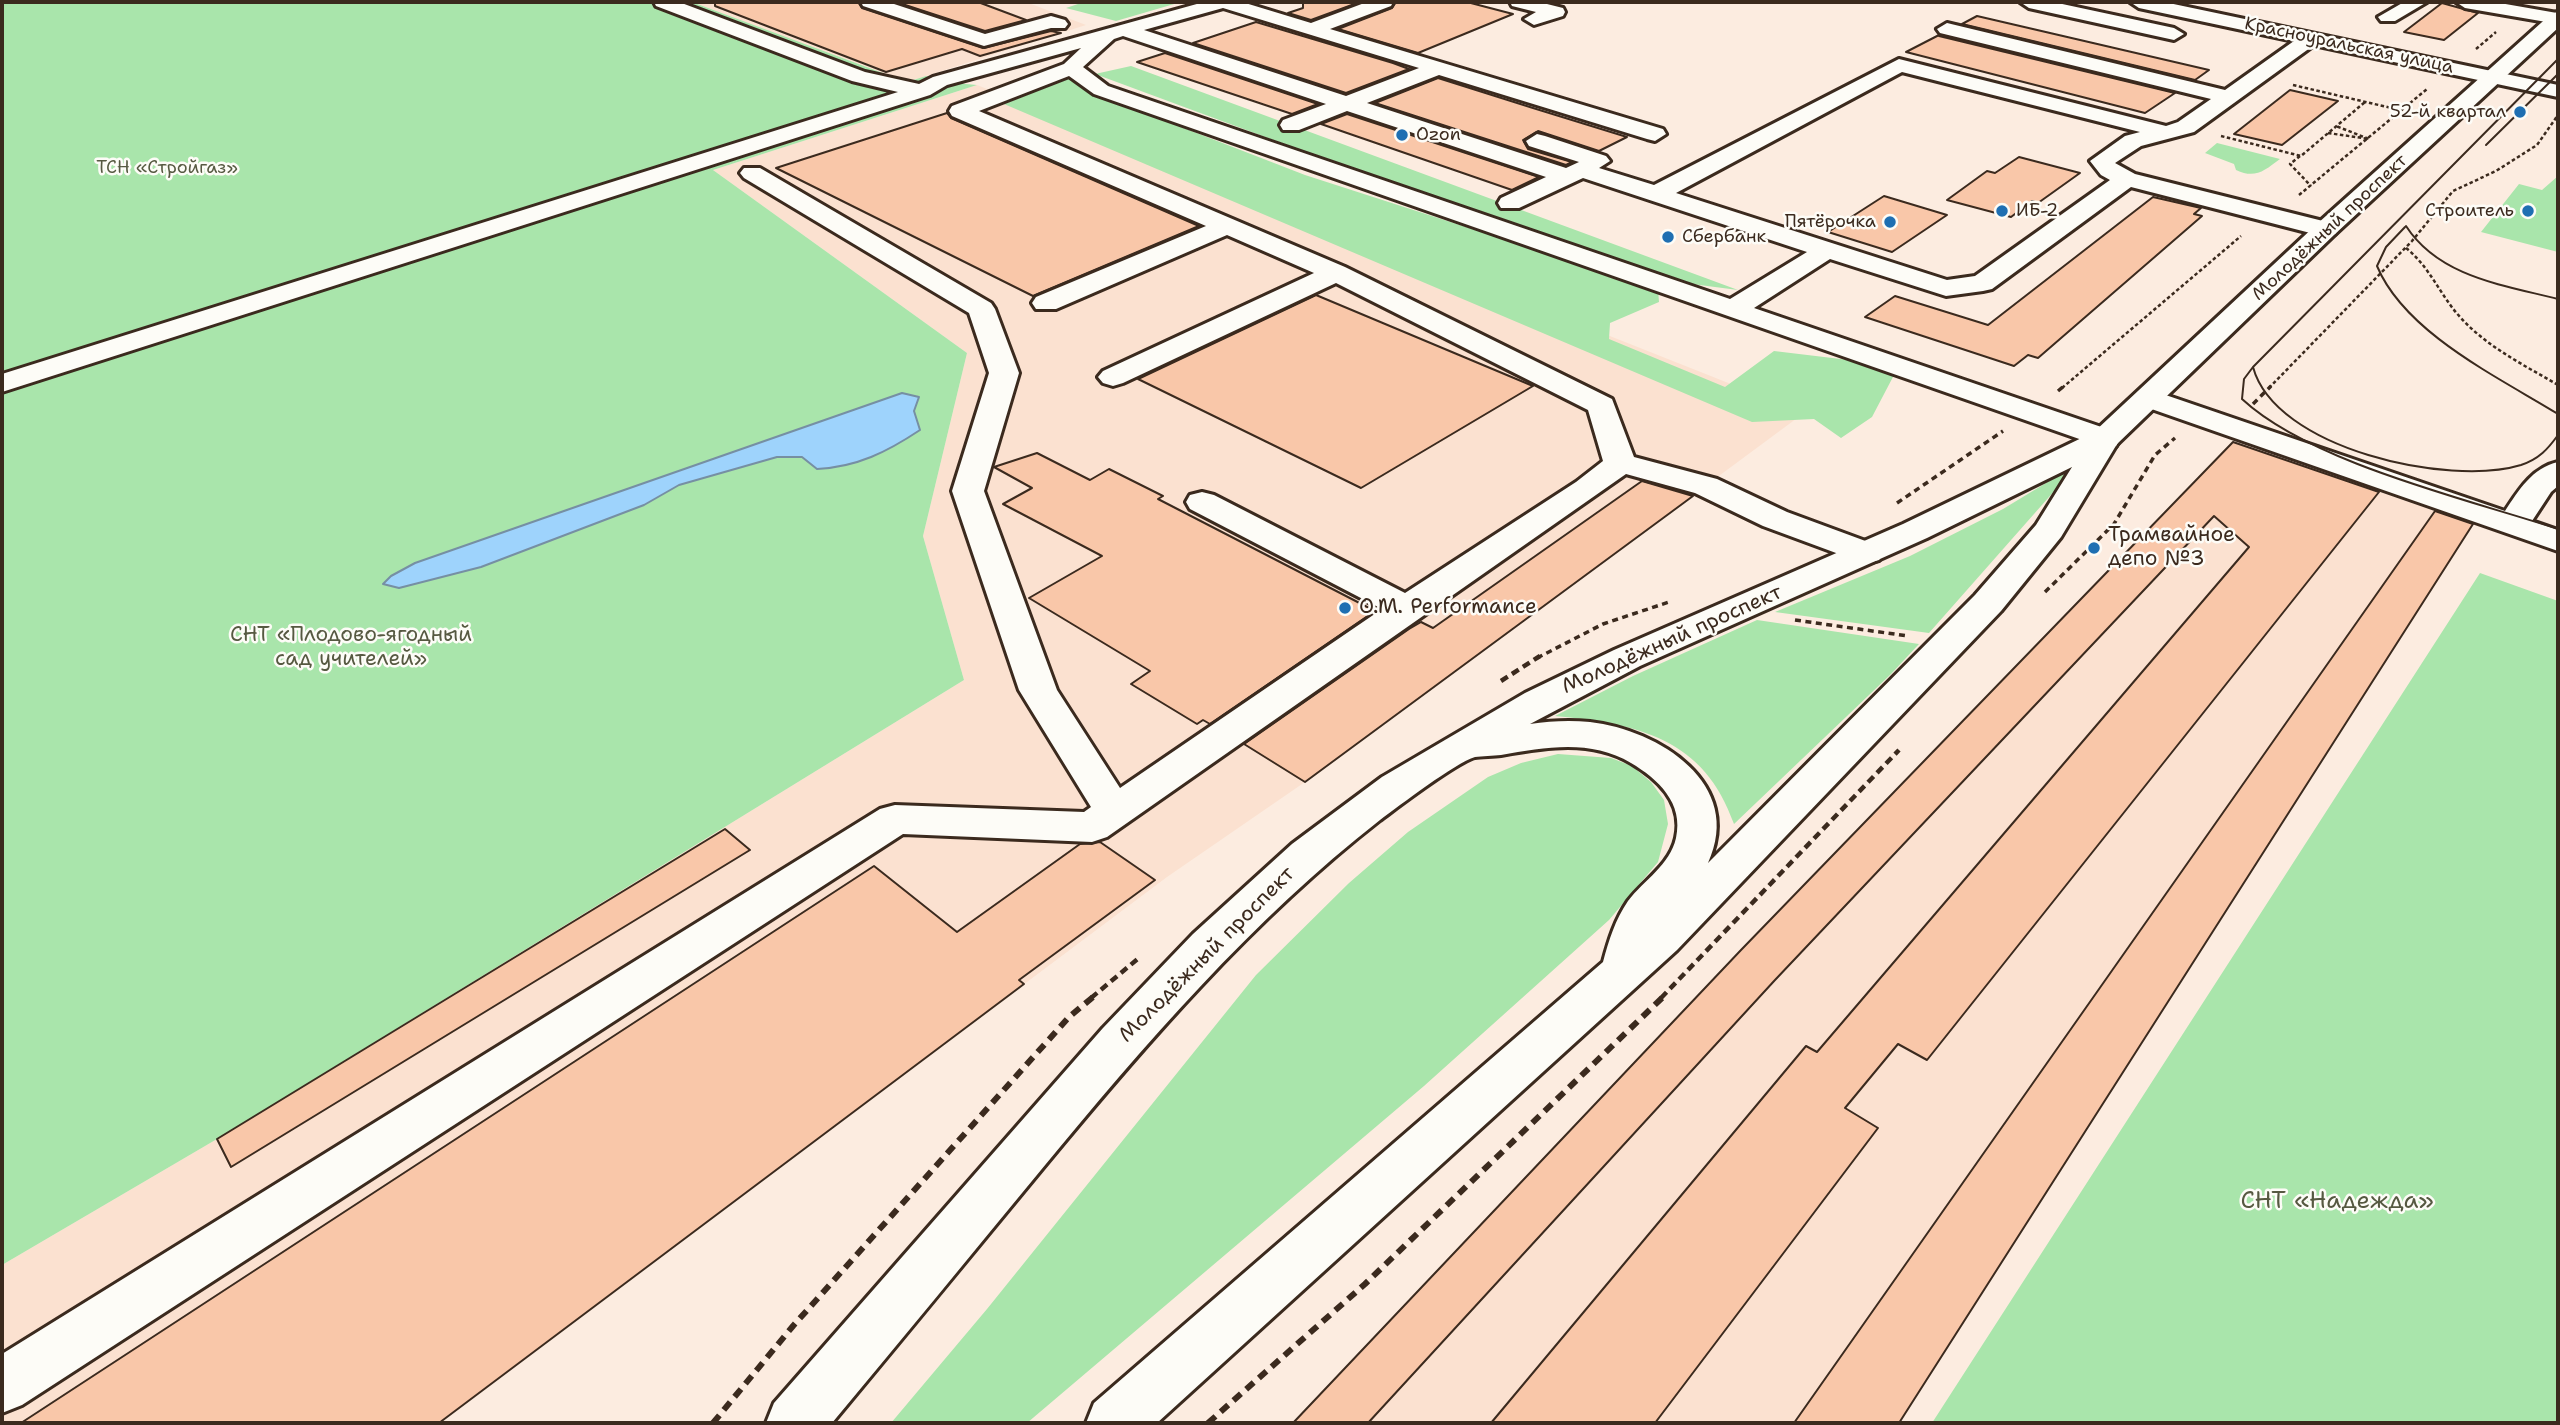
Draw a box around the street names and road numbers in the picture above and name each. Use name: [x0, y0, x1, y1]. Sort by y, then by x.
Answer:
street label: Красноуральская улица: [2243, 13, 2455, 79]
street label: Молодёжный проспект: [2248, 151, 2412, 305]
street label: Молодёжный проспект: [1558, 580, 1786, 700]
street label: Молодёжный проспект: [1114, 862, 1300, 1048]

